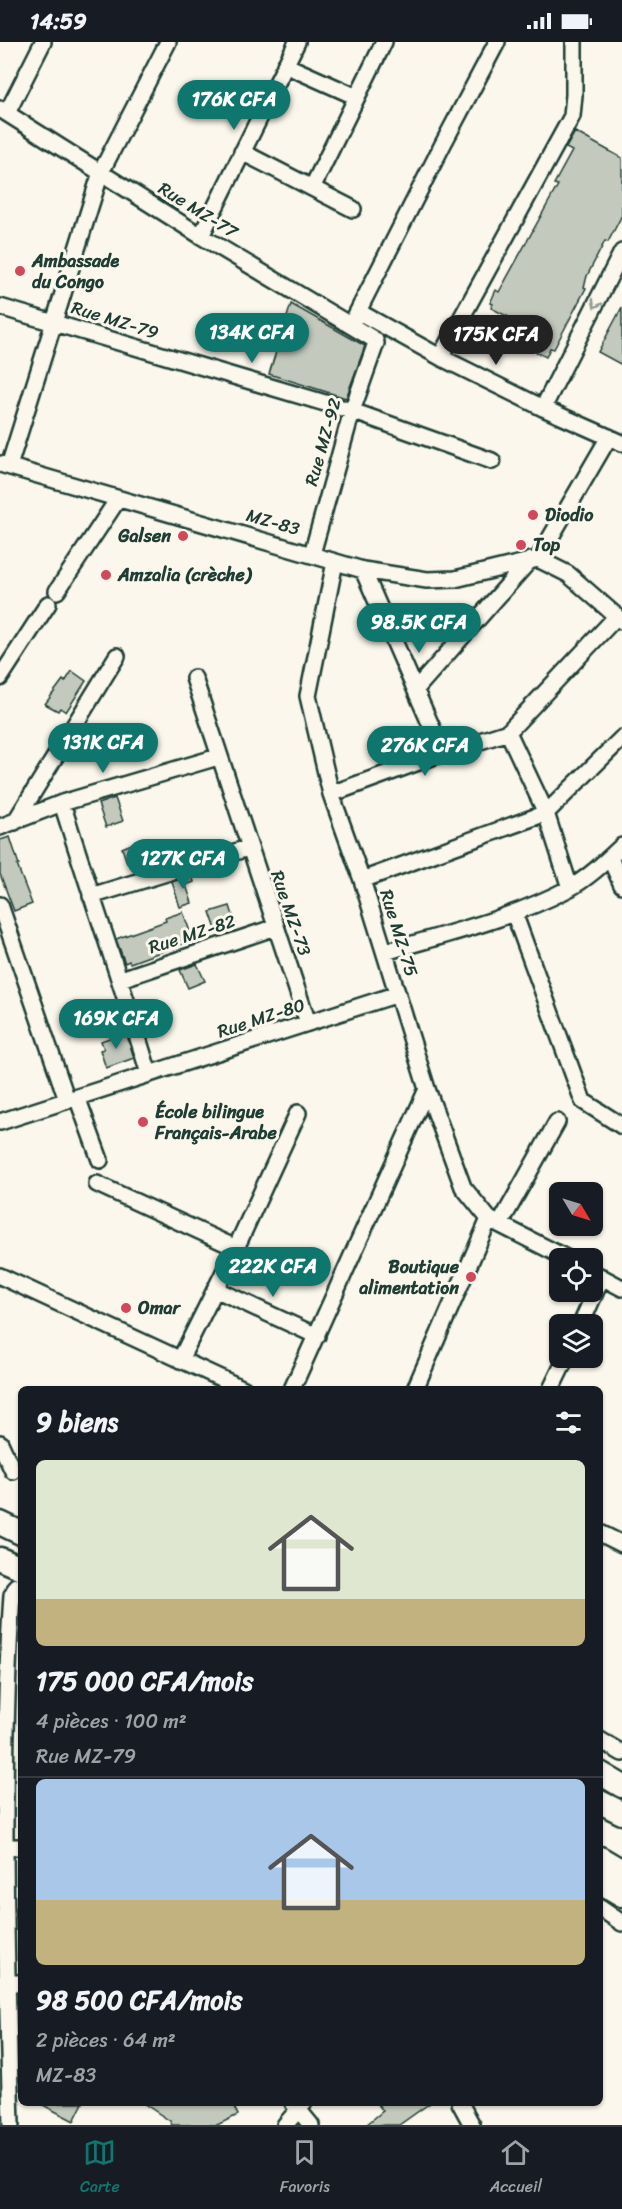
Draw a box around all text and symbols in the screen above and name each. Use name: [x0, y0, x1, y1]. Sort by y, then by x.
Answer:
text: 14:59: [30, 2, 87, 41]
pin: 176K CFA: [172, 80, 296, 131]
text: 176K CFA: [191, 82, 277, 117]
street label: Rue MZ-77: [152, 173, 246, 248]
place label: Ambassade du Congo: [31, 245, 119, 298]
marker: Ambassade du Congo: [13, 264, 27, 278]
street label: Rue MZ-79: [67, 292, 163, 348]
one-way arrow: [592, 298, 603, 308]
pin: 134K CFA: [190, 313, 314, 364]
text: 134K CFA: [209, 315, 295, 350]
pin: 175K CFA: [434, 315, 558, 366]
text: 175K CFA: [453, 317, 539, 352]
street label: Rue MZ-92: [295, 394, 351, 490]
street label: MZ-83: [243, 499, 304, 545]
place label: Diodio: [545, 499, 594, 531]
marker: Diodio: [526, 508, 540, 522]
place label: Galsen: [117, 520, 171, 552]
marker: Galsen: [176, 529, 190, 543]
place label: Top: [533, 529, 561, 561]
marker: Top: [514, 538, 528, 552]
place label: Amzalia (crèche): [117, 559, 253, 591]
marker: Amzalia (crèche): [99, 568, 113, 582]
pin: 98.5K CFA: [350, 603, 488, 654]
text: 98.5K CFA: [371, 605, 467, 640]
pin: 131K CFA: [41, 723, 165, 774]
text: 131K CFA: [62, 725, 144, 760]
pin: 276K CFA: [363, 726, 487, 777]
text: 276K CFA: [381, 728, 469, 763]
pin: 127K CFA: [121, 839, 245, 890]
text: 127K CFA: [140, 841, 226, 876]
street label: Rue MZ-73: [261, 866, 321, 960]
street label: Rue MZ-75: [371, 885, 427, 981]
street label: Rue MZ-82: [144, 905, 240, 963]
street label: Rue MZ-80: [213, 989, 309, 1047]
pin: 169K CFA: [54, 999, 178, 1050]
text: 169K CFA: [73, 1001, 159, 1036]
place label: École bilingue Français-Arabe: [154, 1096, 277, 1149]
marker: École bilingue Français-Arabe: [136, 1115, 150, 1129]
north arrow: [549, 1182, 603, 1236]
map controls: [549, 1182, 603, 1368]
pin: 222K CFA: [211, 1247, 335, 1298]
button: locate: [549, 1248, 603, 1302]
text: 222K CFA: [229, 1249, 317, 1284]
place label: Boutique alimentation: [358, 1251, 460, 1304]
marker: Boutique alimentation: [464, 1270, 478, 1284]
place label: Omar: [138, 1292, 182, 1324]
marker: Omar: [119, 1301, 133, 1315]
button: layers: [549, 1314, 603, 1368]
text: 9 biens: [36, 1399, 118, 1445]
icon: filters: [552, 1406, 585, 1439]
icon: home: [257, 1499, 365, 1607]
text: 175 000 CFA/mois: [36, 1658, 253, 1704]
text: 4 pièces · 100 m²: [36, 1704, 187, 1739]
text: Rue MZ-79: [36, 1739, 136, 1774]
icon: home: [257, 1818, 365, 1926]
text: 98 500 CFA/mois: [36, 1977, 243, 2023]
text: 2 pièces · 64 m²: [36, 2023, 176, 2058]
text: MZ-83: [36, 2058, 96, 2093]
tab: Carte: [80, 2136, 120, 2201]
tab: Favoris: [280, 2136, 330, 2201]
tab: Accueil: [490, 2136, 542, 2201]

